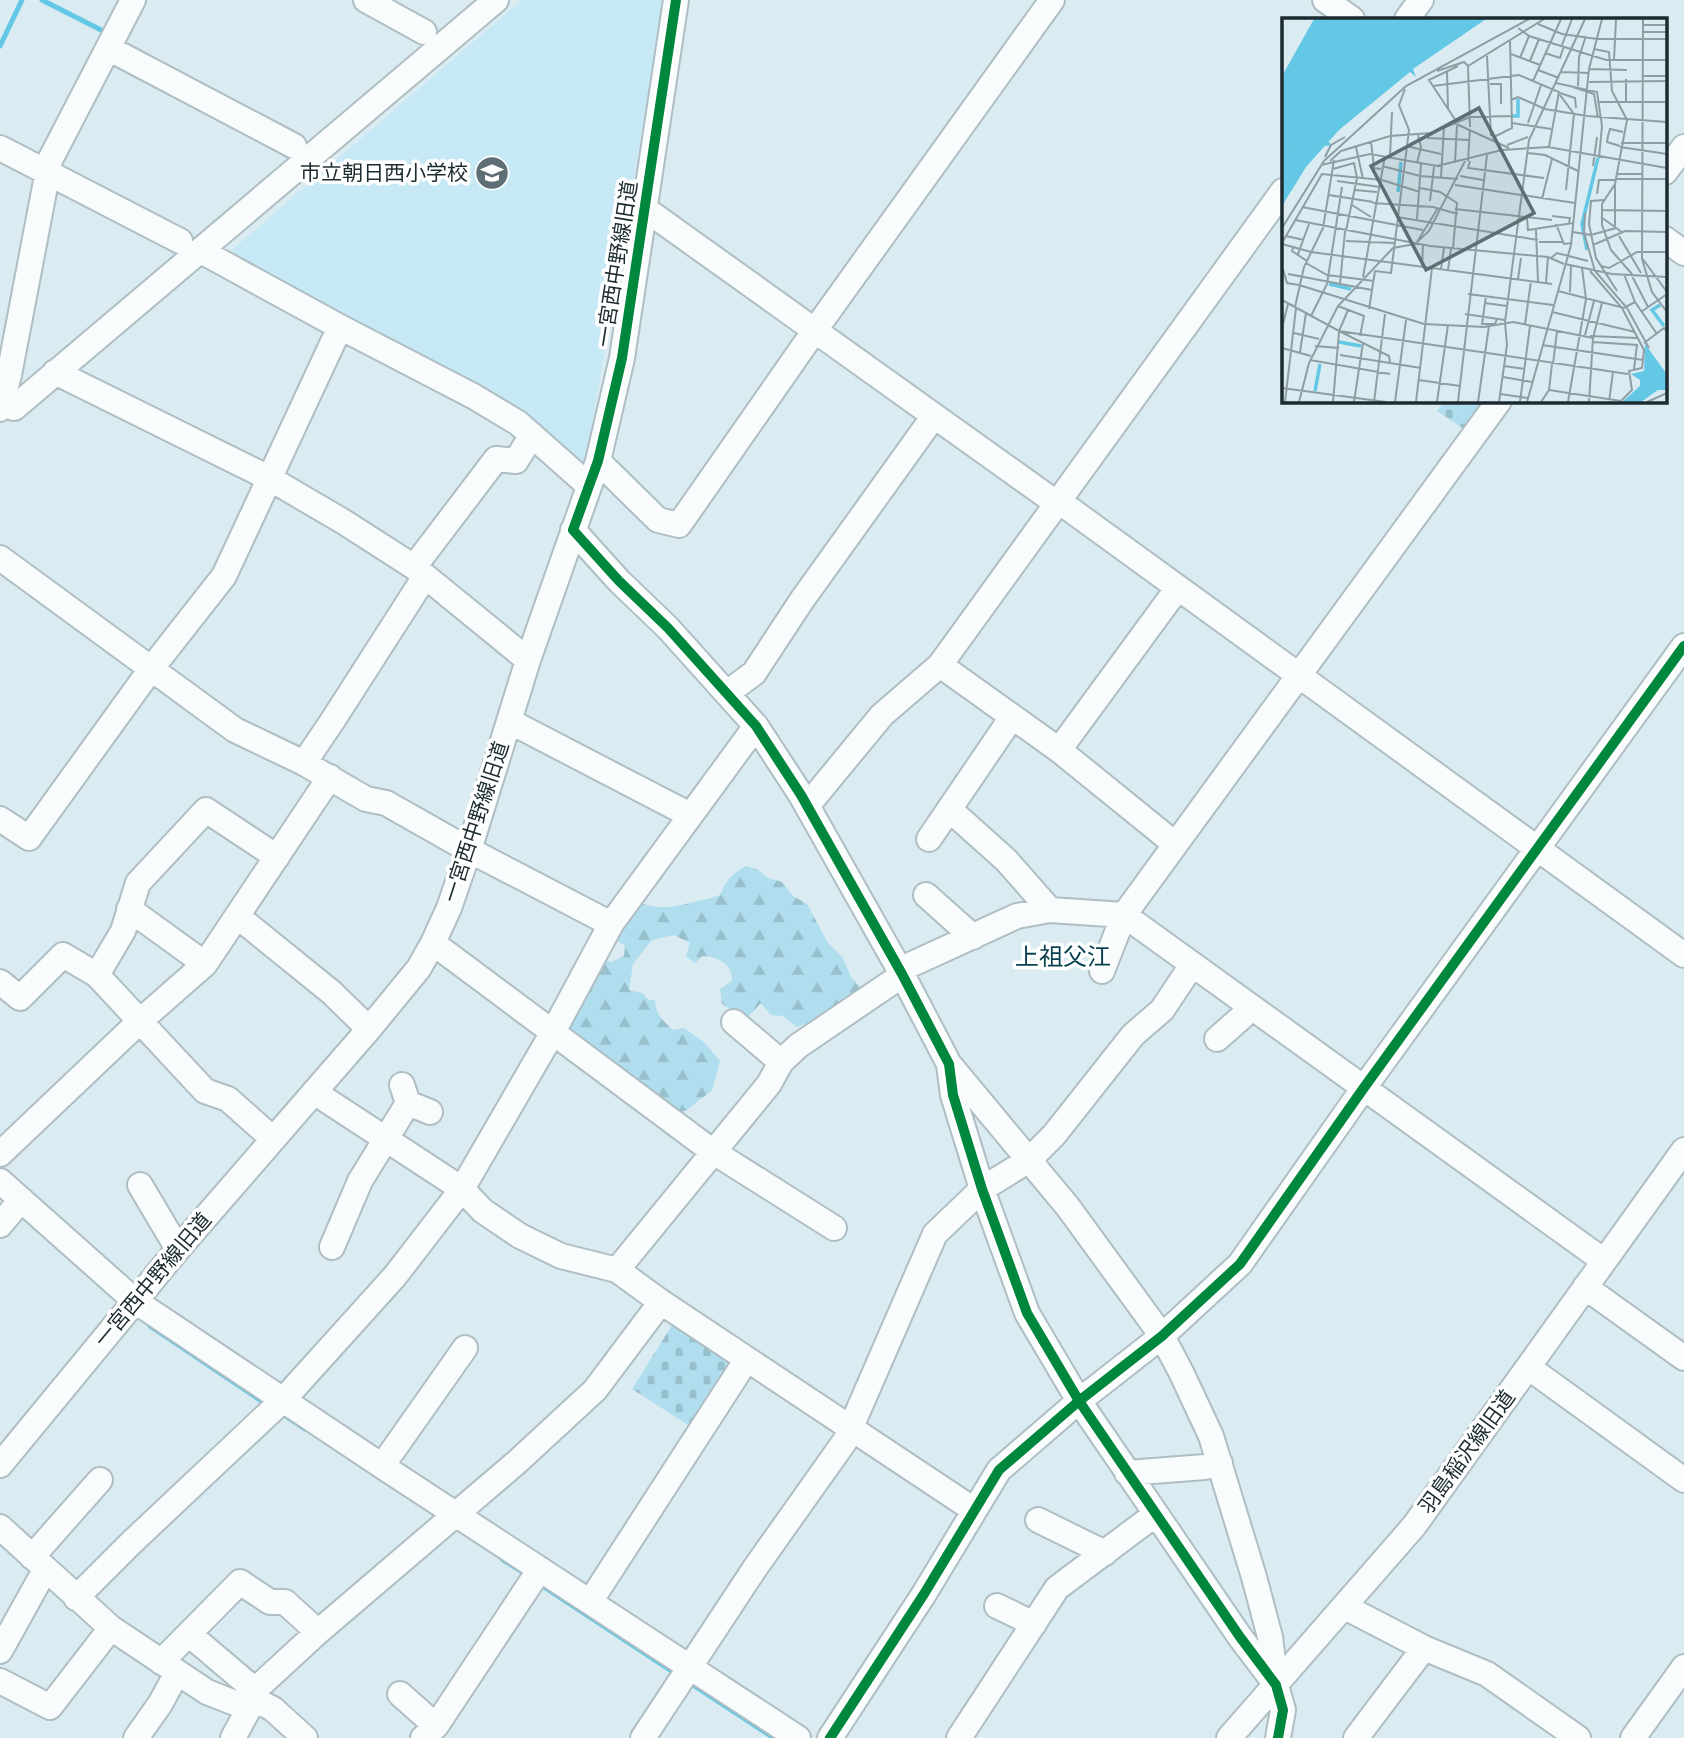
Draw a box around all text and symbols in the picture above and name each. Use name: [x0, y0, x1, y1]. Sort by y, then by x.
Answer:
inset map: [1282, 18, 1666, 402]
school or university icon: 市立朝日西小学校: [473, 154, 511, 192]
place label: 市立朝日西小学校: [300, 158, 468, 186]
street label: 一宮西中野線旧道: [589, 179, 643, 349]
street label: 一宮西中野線旧道: [436, 737, 514, 906]
district label: 上祖父江: [1015, 939, 1111, 972]
street label: 一宮西中野線旧道: [88, 1206, 217, 1353]
street label: 羽島稲沢線旧道: [1412, 1384, 1521, 1519]

